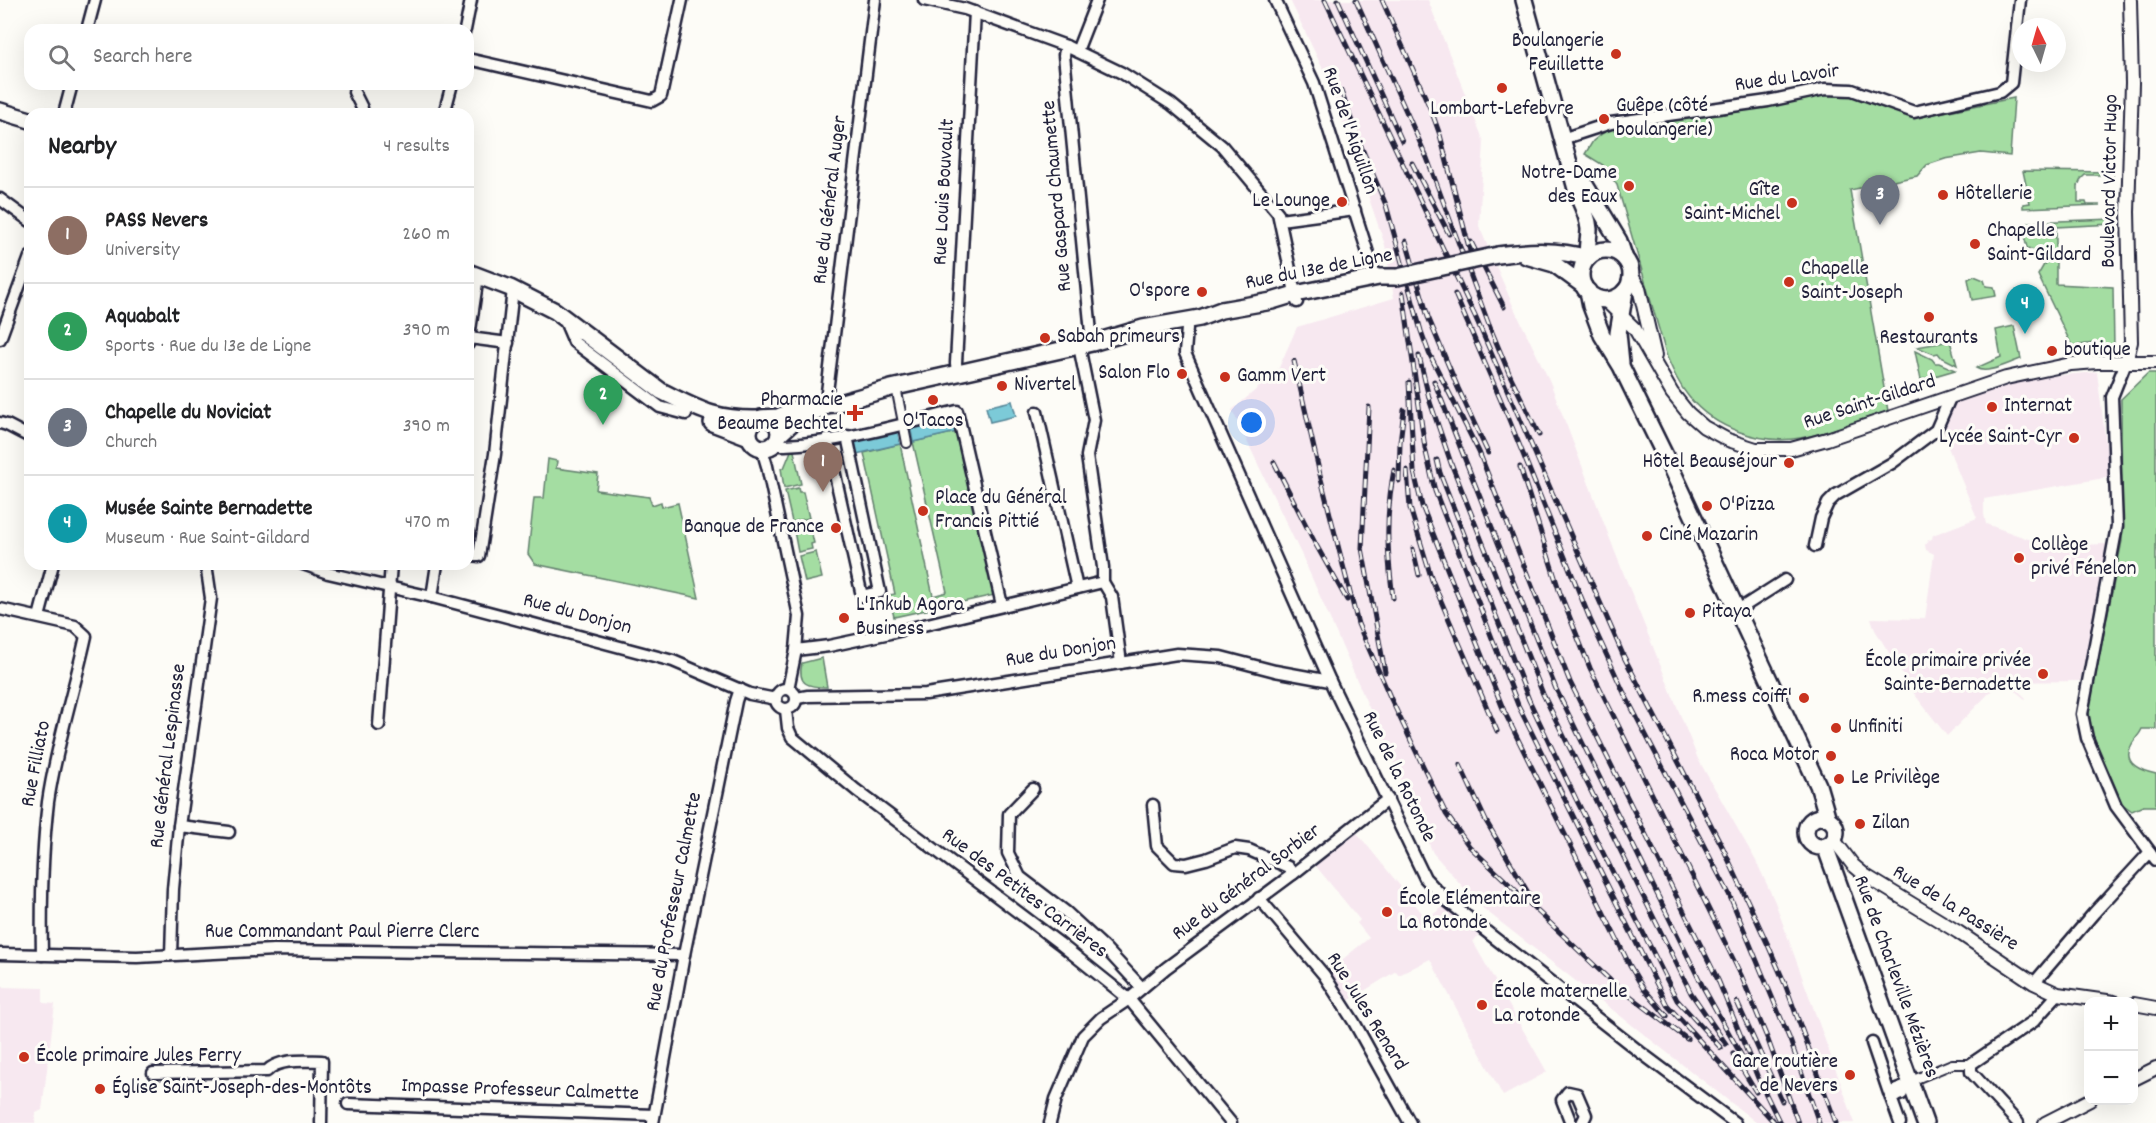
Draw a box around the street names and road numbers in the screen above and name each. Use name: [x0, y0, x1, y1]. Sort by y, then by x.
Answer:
street label: Rue du Lavoir: [1733, 57, 1841, 101]
street label: Rue de l'Aiguillon: [1313, 63, 1385, 199]
street label: Boulevard Victor Hugo: [2094, 94, 2128, 268]
street label: Rue Gaspard Chaumette: [1035, 99, 1081, 293]
street label: Rue du Général Auger: [806, 114, 856, 286]
street label: Rue Louis Bouvault: [926, 118, 964, 266]
street label: Rue du 13e de Ligne: [1243, 241, 1395, 299]
street label: Rue Saint-Gildard: [1800, 367, 1940, 439]
street label: Rue du Donjon: [519, 586, 635, 644]
street label: Rue du Donjon: [1004, 629, 1118, 677]
street label: Rue Général Lespinasse: [143, 662, 195, 850]
street label: Rue de la Rotonde: [1353, 706, 1443, 848]
street label: Rue Filliato: [14, 718, 60, 810]
street label: Rue du Professeur Calmette: [639, 790, 711, 1014]
street label: Rue du Général Sorbier: [1166, 817, 1328, 949]
street label: Rue des Petites Carrières: [934, 821, 1114, 967]
street label: Rue de la Passière: [1886, 858, 2024, 960]
street label: Rue de Charleville Mézières: [1844, 871, 1946, 1083]
street label: Rue Commandant Paul Pierre Clerc: [205, 918, 479, 948]
street label: Rue Jules Renard: [1318, 947, 1414, 1077]
street label: Impasse Professeur Calmette: [401, 1072, 639, 1110]

